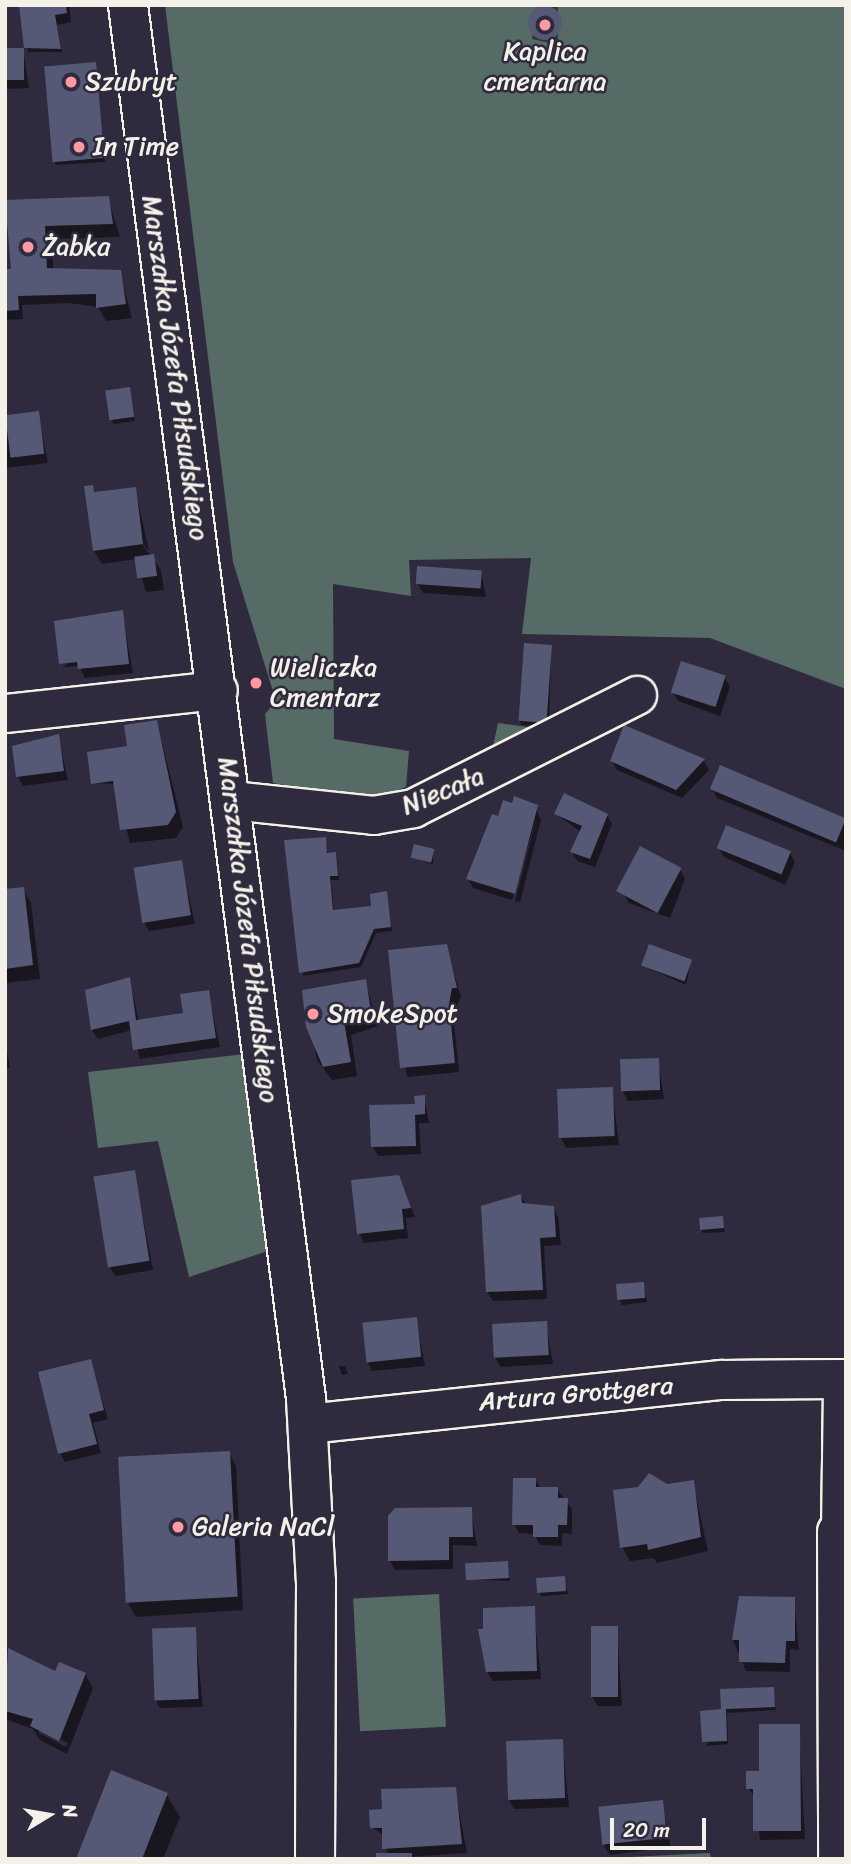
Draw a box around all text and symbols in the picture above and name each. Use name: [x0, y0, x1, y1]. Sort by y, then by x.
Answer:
marker: Kaplica cmentarna: [537, 17, 553, 33]
place label: Kaplica cmentarna: [484, 36, 606, 98]
place label: Szubryt: [85, 66, 177, 98]
marker: Szubryt: [63, 74, 79, 90]
place label: In Time: [93, 131, 179, 163]
marker: In Time: [71, 139, 87, 155]
street label: Marszałka Józefa Piłsudskiego: [135, 193, 215, 543]
place label: Żabka: [42, 231, 110, 263]
marker: Żabka: [20, 239, 36, 255]
place label: Wieliczka Cmentarz: [270, 652, 380, 714]
marker: Wieliczka Cmentarz: [248, 675, 264, 691]
street label: Marszałka Józefa Piłsudskiego: [211, 755, 285, 1105]
street label: Niecała: [397, 760, 489, 822]
place label: SmokeSpot: [327, 998, 458, 1030]
marker: SmokeSpot: [305, 1006, 321, 1022]
street label: Artura Grottgera: [477, 1370, 675, 1418]
place label: Galeria NaCl: [192, 1511, 334, 1543]
marker: Galeria NaCl: [170, 1519, 186, 1535]
north arrow: [14, 1780, 84, 1850]
text: N: [53, 1801, 88, 1821]
scale bar: [613, 1804, 709, 1848]
text: 20 m: [623, 1811, 670, 1849]

